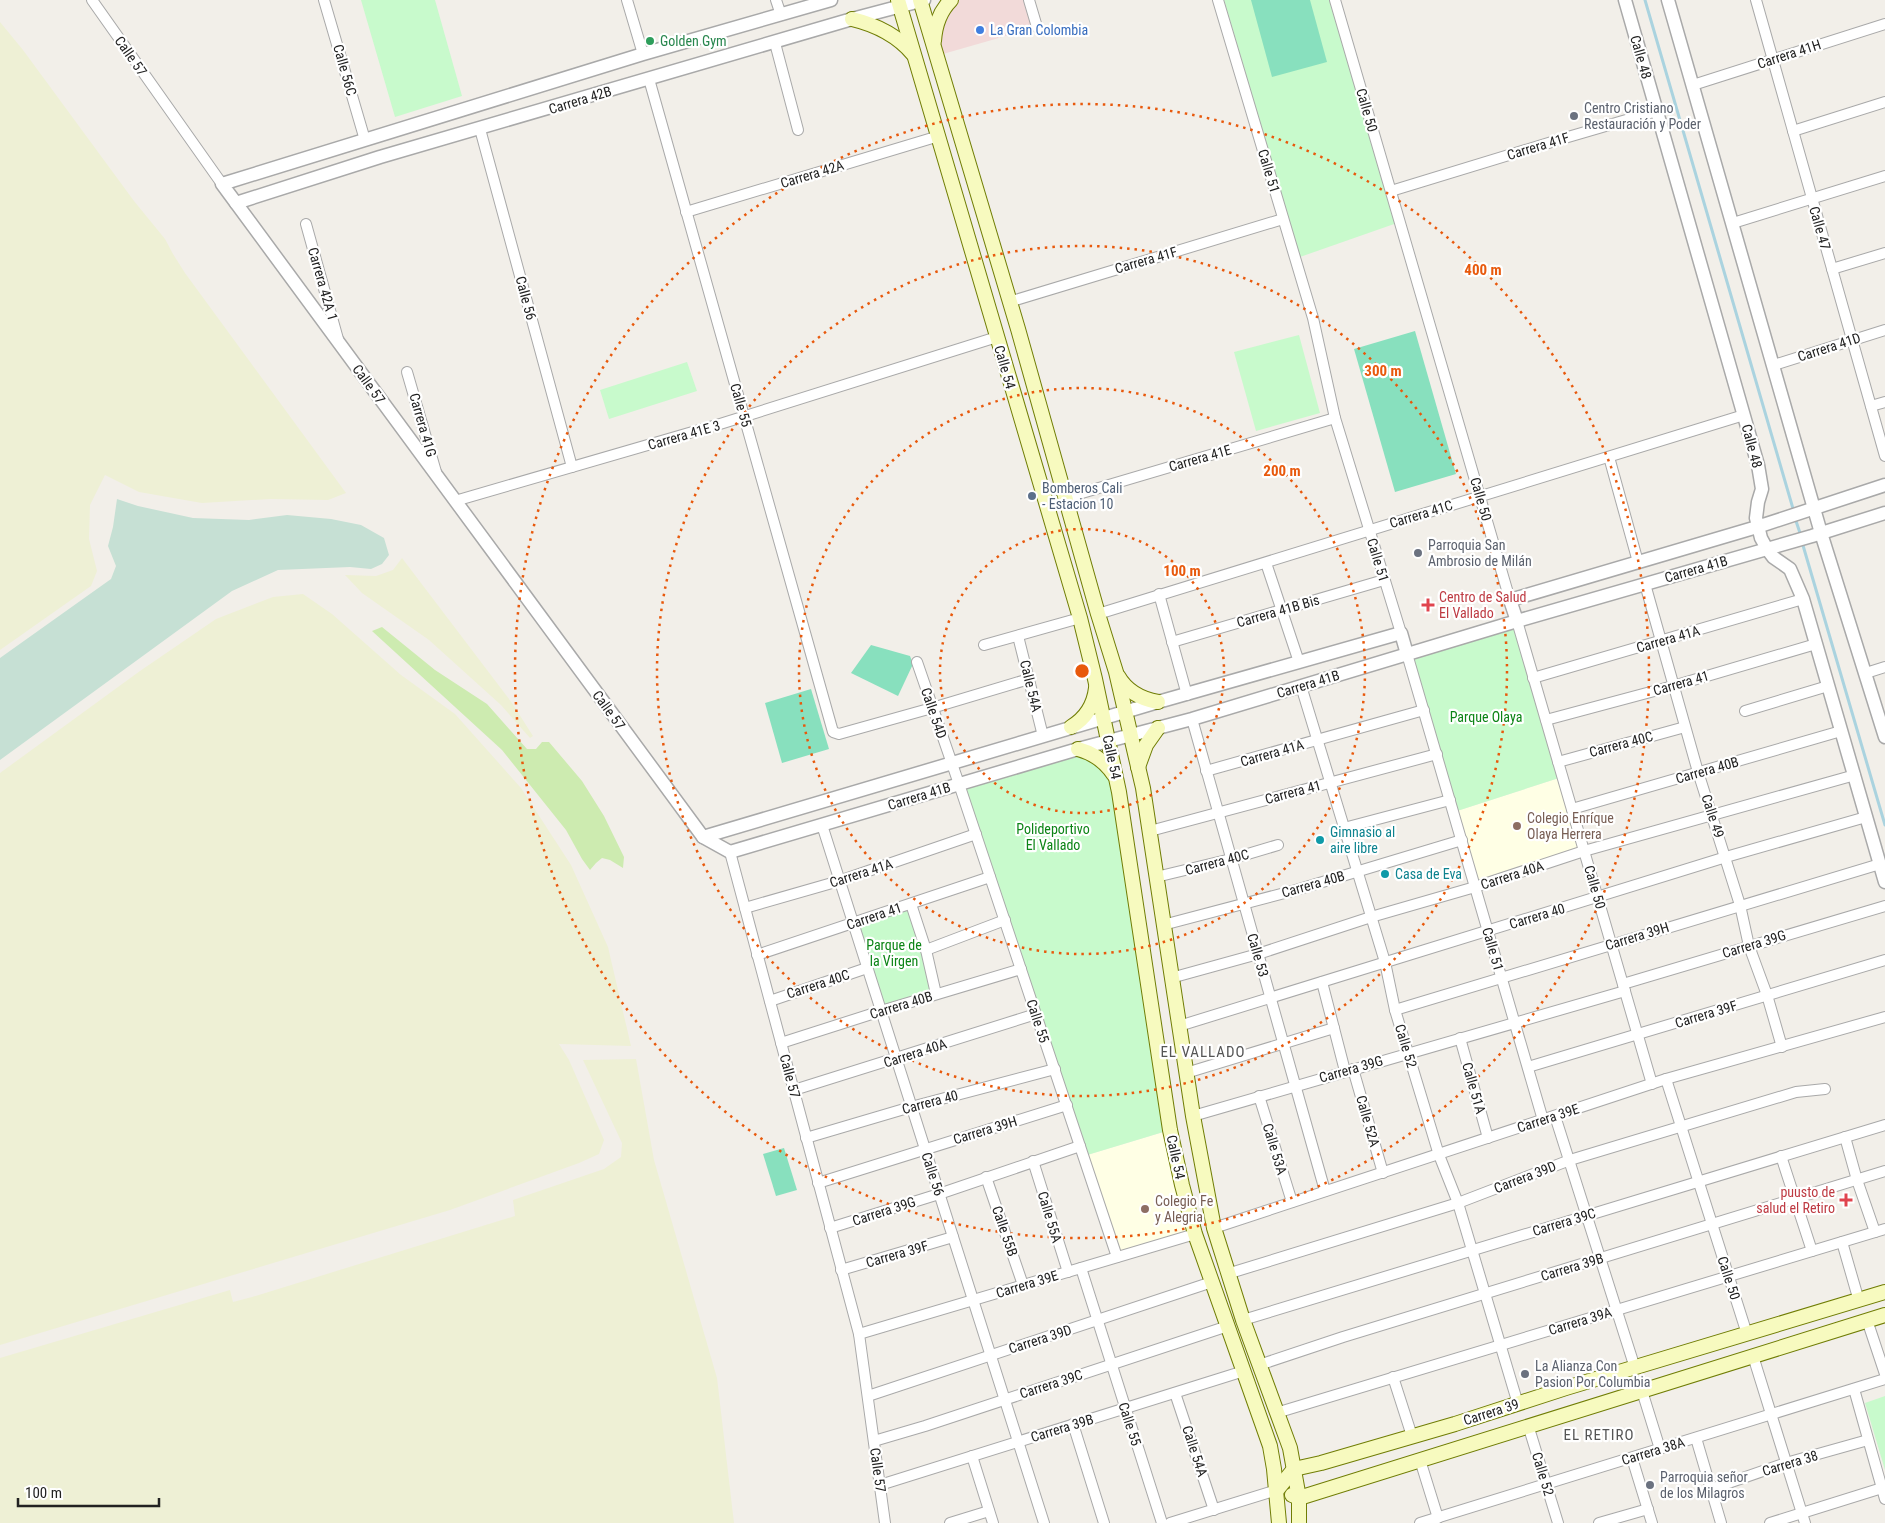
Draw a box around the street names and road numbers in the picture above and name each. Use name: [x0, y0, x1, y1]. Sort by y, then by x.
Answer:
street label: Calle 57: [112, 33, 150, 79]
street label: Calle 48: [1627, 33, 1655, 81]
street label: Carrera 41H: [1755, 36, 1823, 72]
street label: Calle 56C: [330, 43, 360, 98]
street label: Carrera 42B: [547, 83, 613, 117]
street label: Calle 50: [1353, 86, 1381, 134]
street label: Carrera 41F: [1505, 129, 1571, 163]
street label: Calle 51: [1255, 147, 1283, 195]
street label: Carrera 42A: [778, 157, 846, 191]
street label: Calle 47: [1806, 204, 1834, 252]
street label: Carrera 41F: [1113, 243, 1179, 277]
street label: Carrera 42A 1: [305, 245, 341, 323]
street label: Calle 56: [512, 274, 540, 322]
street label: Carrera 41D: [1795, 329, 1863, 365]
street label: Calle 54: [991, 343, 1019, 391]
street label: Calle 57: [349, 361, 389, 407]
street label: Calle 55: [727, 381, 755, 429]
street label: Carrera 41G: [406, 391, 440, 459]
street label: Carrera 41E 3: [646, 417, 722, 453]
street label: Calle 48: [1738, 422, 1766, 470]
street label: Carrera 41E: [1167, 441, 1233, 475]
street label: Calle 50: [1467, 475, 1495, 523]
street label: Carrera 41C: [1387, 497, 1455, 531]
street label: Calle 51: [1364, 536, 1392, 584]
street label: Carrera 41B: [1663, 552, 1729, 586]
street label: Carrera 41B Bis: [1235, 592, 1321, 630]
street label: Carrera 41A: [1634, 622, 1702, 656]
street label: Calle 54A: [1017, 658, 1045, 714]
street label: Carrera 41B: [1275, 667, 1341, 701]
street label: Carrera 41: [1651, 667, 1711, 699]
street label: Calle 54D: [918, 685, 950, 741]
street label: Calle 57: [589, 687, 629, 733]
street label: Carrera 40C: [1587, 728, 1655, 760]
street label: Calle 54: [1100, 733, 1124, 781]
street label: Carrera 41A: [1238, 736, 1306, 770]
street label: Carrera 40B: [1674, 753, 1740, 787]
street label: Carrera 41: [1263, 777, 1323, 807]
street label: Carrera 41B: [886, 779, 952, 813]
street label: Calle 49: [1698, 792, 1728, 840]
street label: Carrera 40C: [1183, 846, 1251, 878]
street label: Carrera 41A: [827, 855, 895, 891]
street label: Carrera 40A: [1478, 857, 1546, 893]
street label: Calle 50: [1581, 863, 1609, 911]
street label: Carrera 40B: [1280, 867, 1346, 901]
street label: Carrera 41: [844, 899, 904, 933]
street label: Carrera 40: [1507, 900, 1567, 932]
street label: Carrera 39H: [1603, 919, 1671, 953]
street label: Calle 51: [1479, 925, 1507, 973]
street label: Carrera 39G: [1720, 927, 1788, 961]
street label: Calle 53: [1244, 931, 1272, 979]
street label: Carrera 40C: [784, 966, 852, 1002]
street label: Carrera 40B: [868, 988, 934, 1022]
street label: Calle 55: [1023, 997, 1053, 1045]
street label: Carrera 39F: [1673, 997, 1739, 1031]
street label: Calle 52: [1392, 1022, 1420, 1070]
street label: Carrera 40A: [881, 1035, 949, 1071]
street label: Calle 57: [776, 1052, 804, 1100]
street label: Carrera 39G: [1317, 1052, 1385, 1086]
street label: Calle 51A: [1459, 1060, 1489, 1116]
street label: Carrera 40: [900, 1087, 960, 1117]
street label: Calle 52A: [1353, 1093, 1383, 1149]
street label: Carrera 39E: [1515, 1100, 1581, 1136]
street label: Carrera 39H: [951, 1113, 1019, 1147]
street label: Calle 53A: [1260, 1121, 1290, 1177]
street label: Calle 54: [1164, 1133, 1188, 1181]
street label: Calle 56: [918, 1150, 948, 1198]
street label: Carrera 39D: [1492, 1158, 1558, 1196]
street label: Calle 55A: [1035, 1189, 1065, 1245]
street label: Carrera 39G: [850, 1193, 918, 1229]
street label: Calle 55B: [989, 1204, 1021, 1258]
street label: Carrera 39C: [1530, 1205, 1598, 1239]
street label: Carrera 39F: [864, 1237, 930, 1271]
street label: Carrera 39B: [1539, 1250, 1605, 1284]
street label: Calle 50: [1714, 1254, 1744, 1302]
street label: Carrera 39E: [994, 1267, 1060, 1301]
street label: Carrera 39A: [1546, 1304, 1614, 1338]
street label: Carrera 39D: [1006, 1321, 1074, 1357]
street label: Carrera 39C: [1017, 1366, 1085, 1402]
street label: Carrera 39: [1461, 1396, 1521, 1428]
street label: Calle 55: [1115, 1400, 1145, 1448]
street label: Carrera 39B: [1029, 1411, 1095, 1445]
street label: Calle 54A: [1179, 1423, 1211, 1479]
street label: Carrera 38A: [1619, 1434, 1687, 1468]
street label: Calle 57: [867, 1447, 889, 1493]
street label: Carrera 38: [1760, 1447, 1820, 1479]
street label: Calle 52: [1529, 1450, 1557, 1498]

